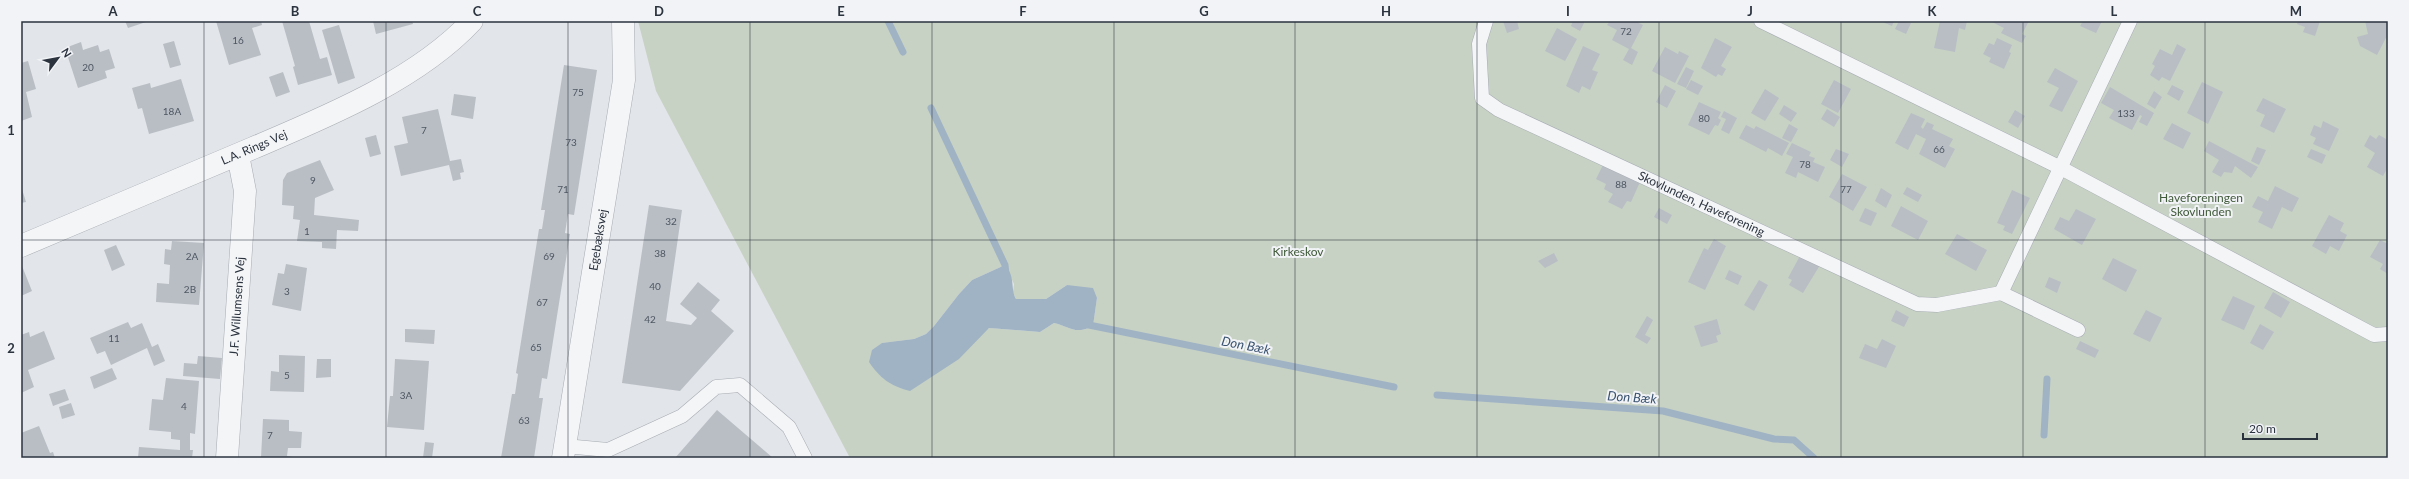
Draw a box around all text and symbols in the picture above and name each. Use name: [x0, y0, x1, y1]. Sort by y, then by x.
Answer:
text: A: [107, 3, 118, 19]
text: B: [291, 3, 300, 19]
text: C: [473, 3, 482, 19]
text: D: [654, 3, 664, 19]
text: E: [837, 3, 845, 19]
text: F: [1019, 3, 1027, 19]
text: G: [1199, 3, 1209, 19]
text: H: [1381, 3, 1391, 19]
text: I: [1566, 3, 1570, 19]
text: J: [1747, 3, 1753, 19]
text: K: [1928, 3, 1938, 19]
text: L: [2111, 3, 2118, 19]
text: M: [2290, 3, 2302, 19]
house number: 72: [1620, 25, 1632, 37]
house number: 16: [232, 34, 244, 46]
north arrow: [38, 38, 78, 78]
text: N: [59, 45, 75, 59]
house number: 20: [82, 61, 94, 73]
house number: 75: [572, 86, 584, 98]
house number: 18A: [163, 105, 181, 117]
house number: 133: [2117, 107, 2135, 119]
house number: 80: [1698, 112, 1710, 124]
text: 1: [7, 122, 15, 138]
house number: 7: [421, 124, 427, 136]
street label: L.A. Rings Vej: [218, 126, 289, 168]
house number: 73: [565, 136, 577, 148]
house number: 66: [1933, 143, 1945, 155]
house number: 78: [1799, 158, 1811, 170]
street label: Skovlunden, Haveforening: [1636, 168, 1767, 239]
house number: 9: [310, 174, 316, 186]
house number: 88: [1615, 178, 1627, 190]
house number: 71: [557, 183, 569, 195]
house number: 77: [1840, 183, 1852, 195]
park label: Haveforeningen Skovlunden: [2159, 190, 2243, 219]
street label: Egebæksvej: [585, 208, 610, 272]
house number: 32: [665, 215, 677, 227]
house number: 1: [304, 225, 310, 237]
park label: Kirkeskov: [1272, 244, 1324, 259]
house number: 38: [654, 247, 666, 259]
house number: 2A: [186, 250, 199, 262]
house number: 69: [543, 250, 555, 262]
street label: J.F. Willumsens Vej: [226, 256, 248, 356]
house number: 40: [649, 280, 661, 292]
house number: 2B: [184, 283, 196, 295]
house number: 3: [284, 285, 290, 297]
house number: 67: [536, 296, 548, 308]
house number: 42: [644, 313, 656, 325]
house number: 11: [108, 332, 120, 344]
water label: Don Bæk: [1220, 332, 1273, 358]
text: 2: [7, 340, 15, 356]
house number: 65: [530, 341, 542, 353]
house number: 5: [284, 369, 290, 381]
water label: Don Bæk: [1607, 387, 1658, 407]
house number: 3A: [400, 389, 413, 401]
house number: 4: [181, 400, 187, 412]
house number: 63: [518, 414, 530, 426]
scale bar: [2243, 415, 2317, 441]
text: 20 m: [2249, 421, 2276, 436]
house number: 7: [267, 429, 273, 441]

